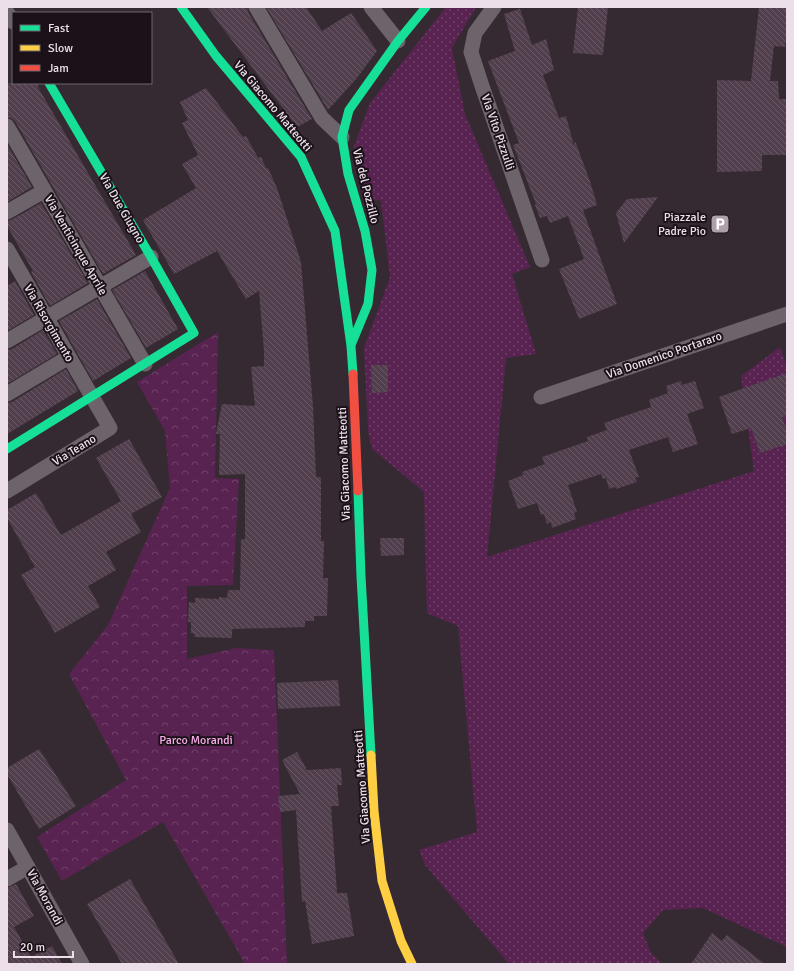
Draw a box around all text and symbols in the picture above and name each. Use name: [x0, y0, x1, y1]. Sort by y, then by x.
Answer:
legend: [12, 12, 152, 84]
text: Fast: [48, 21, 69, 36]
text: Slow: [48, 41, 73, 56]
street label: Via Giacomo Matteotti: [230, 58, 315, 155]
text: Jam: [48, 61, 69, 76]
street label: Via Vito Pizzulli: [478, 92, 518, 172]
street label: Via del Pozzillo: [349, 147, 382, 225]
street label: Via Due Giugno: [95, 171, 148, 246]
street label: Via Venticinque Aprile: [41, 192, 110, 298]
place label: Piazzale Padre Pio: [658, 210, 706, 239]
parking icon: Piazzale Padre Pio: [709, 213, 731, 235]
street label: Via Risorgimento: [20, 282, 77, 365]
street label: Via Domenico Portararo: [604, 329, 724, 382]
street label: Via Giacomo Matteotti: [335, 407, 354, 521]
street label: Via Teano: [50, 431, 99, 469]
street label: Via Giacomo Matteotti: [351, 730, 374, 844]
park label: Parco Morandi: [159, 733, 233, 748]
street label: Via Morandi: [23, 867, 66, 928]
scale bar: [14, 933, 73, 959]
text: 20 m: [20, 940, 45, 955]

